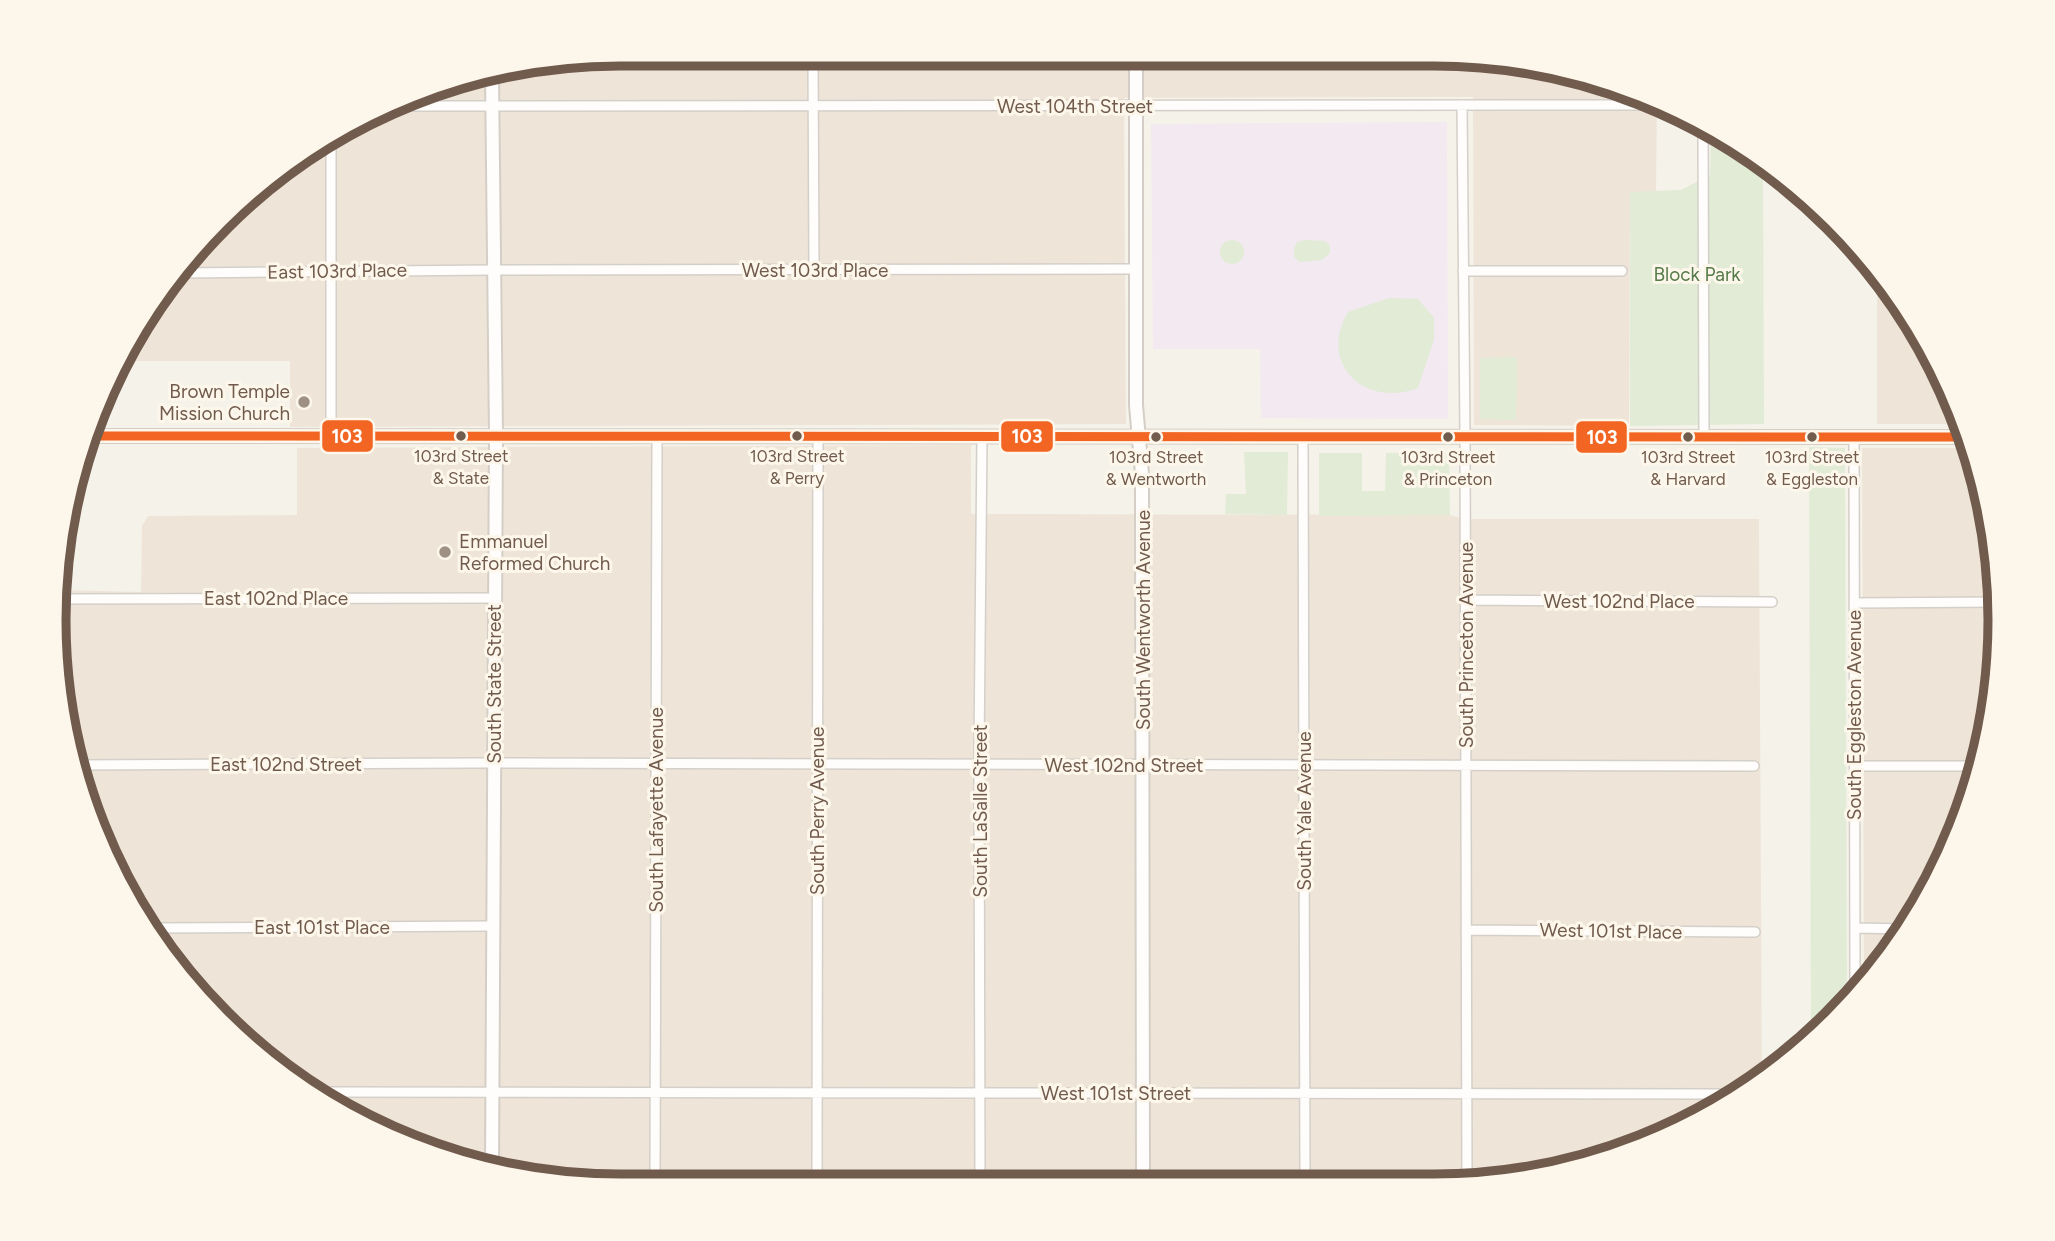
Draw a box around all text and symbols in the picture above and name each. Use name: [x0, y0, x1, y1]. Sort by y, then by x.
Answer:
street label: West 104th Street: [997, 95, 1153, 118]
street label: East 103rd Place: [267, 258, 407, 284]
street label: West 103rd Place: [742, 259, 888, 282]
park label: Block Park: [1653, 263, 1741, 286]
place label: Brown Temple Mission Church: [159, 380, 290, 425]
marker: Brown Temple Mission Church: [296, 394, 312, 410]
line badge: 103: [321, 419, 374, 453]
line badge: 103: [1000, 420, 1054, 453]
line badge: 103: [1575, 420, 1628, 454]
text: 103: [332, 425, 362, 448]
text: 103: [1012, 425, 1042, 448]
text: 103: [1587, 426, 1617, 449]
marker: 103rd Street & State: [454, 429, 468, 443]
marker: 103rd Street & Perry: [790, 429, 804, 443]
marker: 103rd Street & Wentworth: [1149, 430, 1163, 444]
marker: 103rd Street & Princeton: [1441, 430, 1455, 444]
marker: 103rd Street & Harvard: [1681, 430, 1695, 444]
marker: 103rd Street & Eggleston: [1805, 430, 1819, 444]
place label: 103rd Street & State: [414, 446, 508, 488]
place label: 103rd Street & Perry: [750, 446, 844, 488]
place label: 103rd Street & Wentworth: [1106, 447, 1206, 489]
place label: 103rd Street & Princeton: [1401, 447, 1495, 489]
place label: 103rd Street & Harvard: [1641, 447, 1735, 489]
place label: 103rd Street & Eggleston: [1765, 447, 1859, 489]
street label: South Wentworth Avenue: [1132, 510, 1155, 730]
place label: Emmanuel Reformed Church: [459, 530, 610, 575]
street label: South Princeton Avenue: [1455, 542, 1478, 748]
marker: Emmanuel Reformed Church: [437, 544, 453, 560]
street label: East 102nd Place: [204, 587, 348, 610]
street label: West 102nd Place: [1543, 590, 1695, 613]
street label: South State Street: [483, 604, 506, 764]
street label: South Eggleston Avenue: [1843, 610, 1866, 820]
street label: South Lafayette Avenue: [645, 707, 668, 913]
street label: South LaSalle Street: [969, 724, 992, 898]
street label: South Perry Avenue: [806, 727, 829, 895]
street label: South Yale Avenue: [1293, 731, 1316, 891]
street label: East 102nd Street: [210, 753, 362, 776]
street label: West 102nd Street: [1045, 754, 1203, 777]
street label: East 101st Place: [254, 916, 390, 939]
street label: West 101st Place: [1539, 918, 1683, 944]
street label: West 101st Street: [1041, 1082, 1191, 1105]

